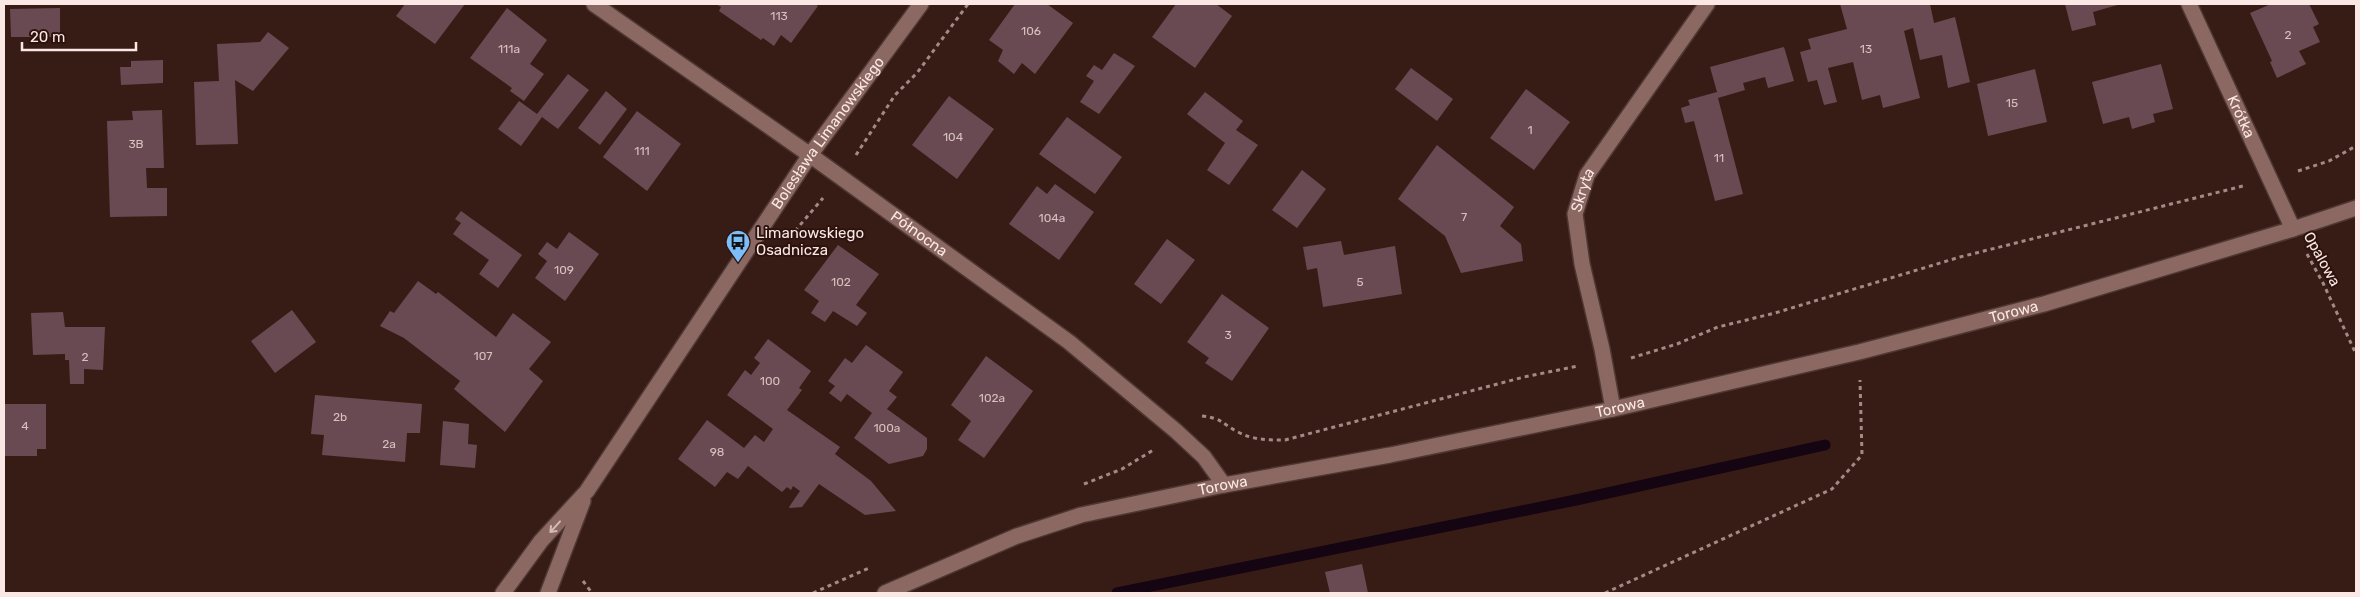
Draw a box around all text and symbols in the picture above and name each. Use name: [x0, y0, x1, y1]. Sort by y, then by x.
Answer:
house number: 113: [770, 9, 788, 23]
scale bar: [22, 20, 136, 52]
house number: 106: [1021, 24, 1041, 38]
text: 20 m: [30, 28, 65, 46]
house number: 2: [2284, 28, 2292, 42]
house number: 111a: [498, 42, 520, 56]
house number: 13: [1860, 42, 1872, 56]
street label: Bolesława Limanowskiego: [768, 53, 888, 212]
street label: Krótka: [2223, 92, 2259, 141]
house number: 15: [2006, 96, 2018, 110]
house number: 1: [1527, 123, 1533, 137]
house number: 104: [943, 130, 964, 144]
house number: 3B: [128, 137, 144, 151]
house number: 111: [634, 144, 650, 158]
house number: 11: [1714, 151, 1724, 165]
street label: Skryta: [1567, 164, 1598, 214]
street label: Północna: [887, 207, 951, 260]
house number: 7: [1461, 210, 1467, 224]
house number: 104a: [1039, 211, 1065, 225]
place label: Limanowskiego Osadnicza: [756, 224, 864, 259]
bus stop icon: Limanowskiego Osadnicza: [725, 229, 751, 263]
street label: Opalowa: [2300, 229, 2344, 289]
house number: 109: [554, 263, 574, 277]
house number: 102: [831, 275, 851, 289]
house number: 5: [1356, 275, 1364, 289]
street label: Torowa: [1987, 297, 2040, 327]
house number: 3: [1224, 328, 1232, 342]
house number: 107: [474, 349, 492, 363]
house number: 2: [81, 350, 89, 364]
house number: 100: [760, 374, 780, 388]
house number: 102a: [979, 391, 1005, 405]
street label: Torowa: [1594, 393, 1647, 421]
house number: 2b: [333, 410, 347, 424]
house number: 4: [21, 419, 29, 433]
house number: 100a: [873, 421, 901, 435]
house number: 2a: [382, 437, 396, 451]
house number: 98: [710, 445, 724, 459]
street label: Torowa: [1196, 472, 1249, 499]
one-way arrow: [549, 520, 560, 533]

